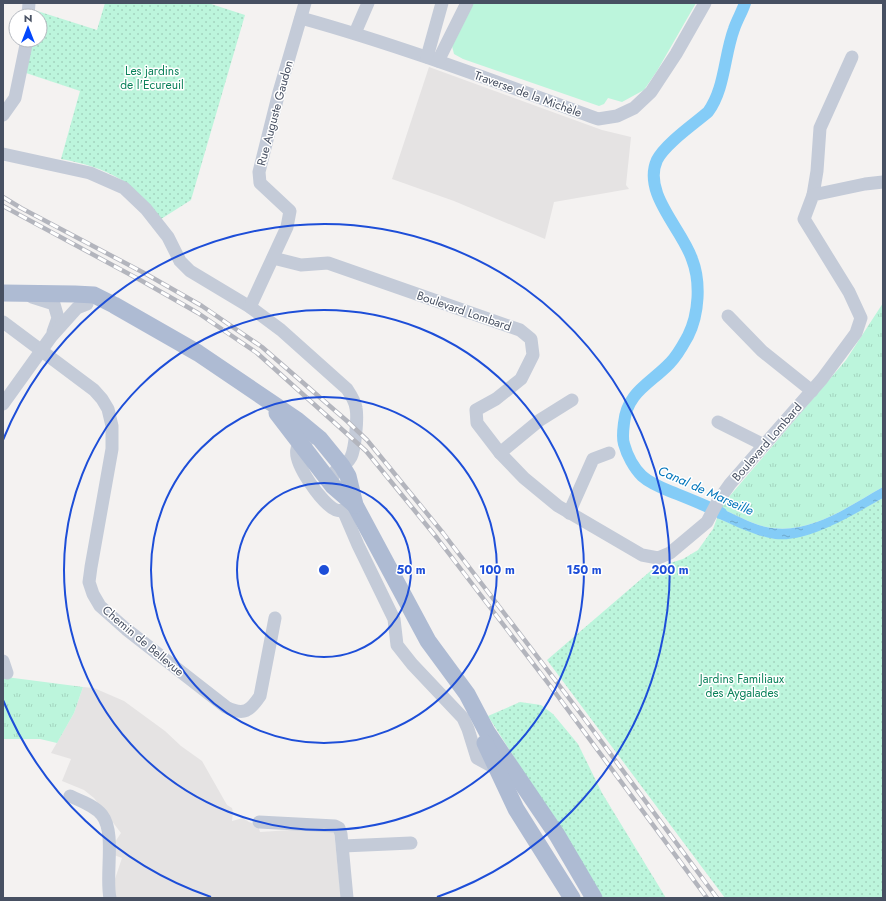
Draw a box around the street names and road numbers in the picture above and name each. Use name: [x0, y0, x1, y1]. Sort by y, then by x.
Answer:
street label: Rue Auguste Gaudon: [252, 58, 298, 168]
street label: Traverse de la Michèle: [472, 66, 584, 122]
street label: Boulevard Lombard: [414, 286, 514, 336]
street label: Boulevard Lombard: [728, 399, 806, 485]
street label: Chemin de Bellevue: [98, 601, 188, 681]

